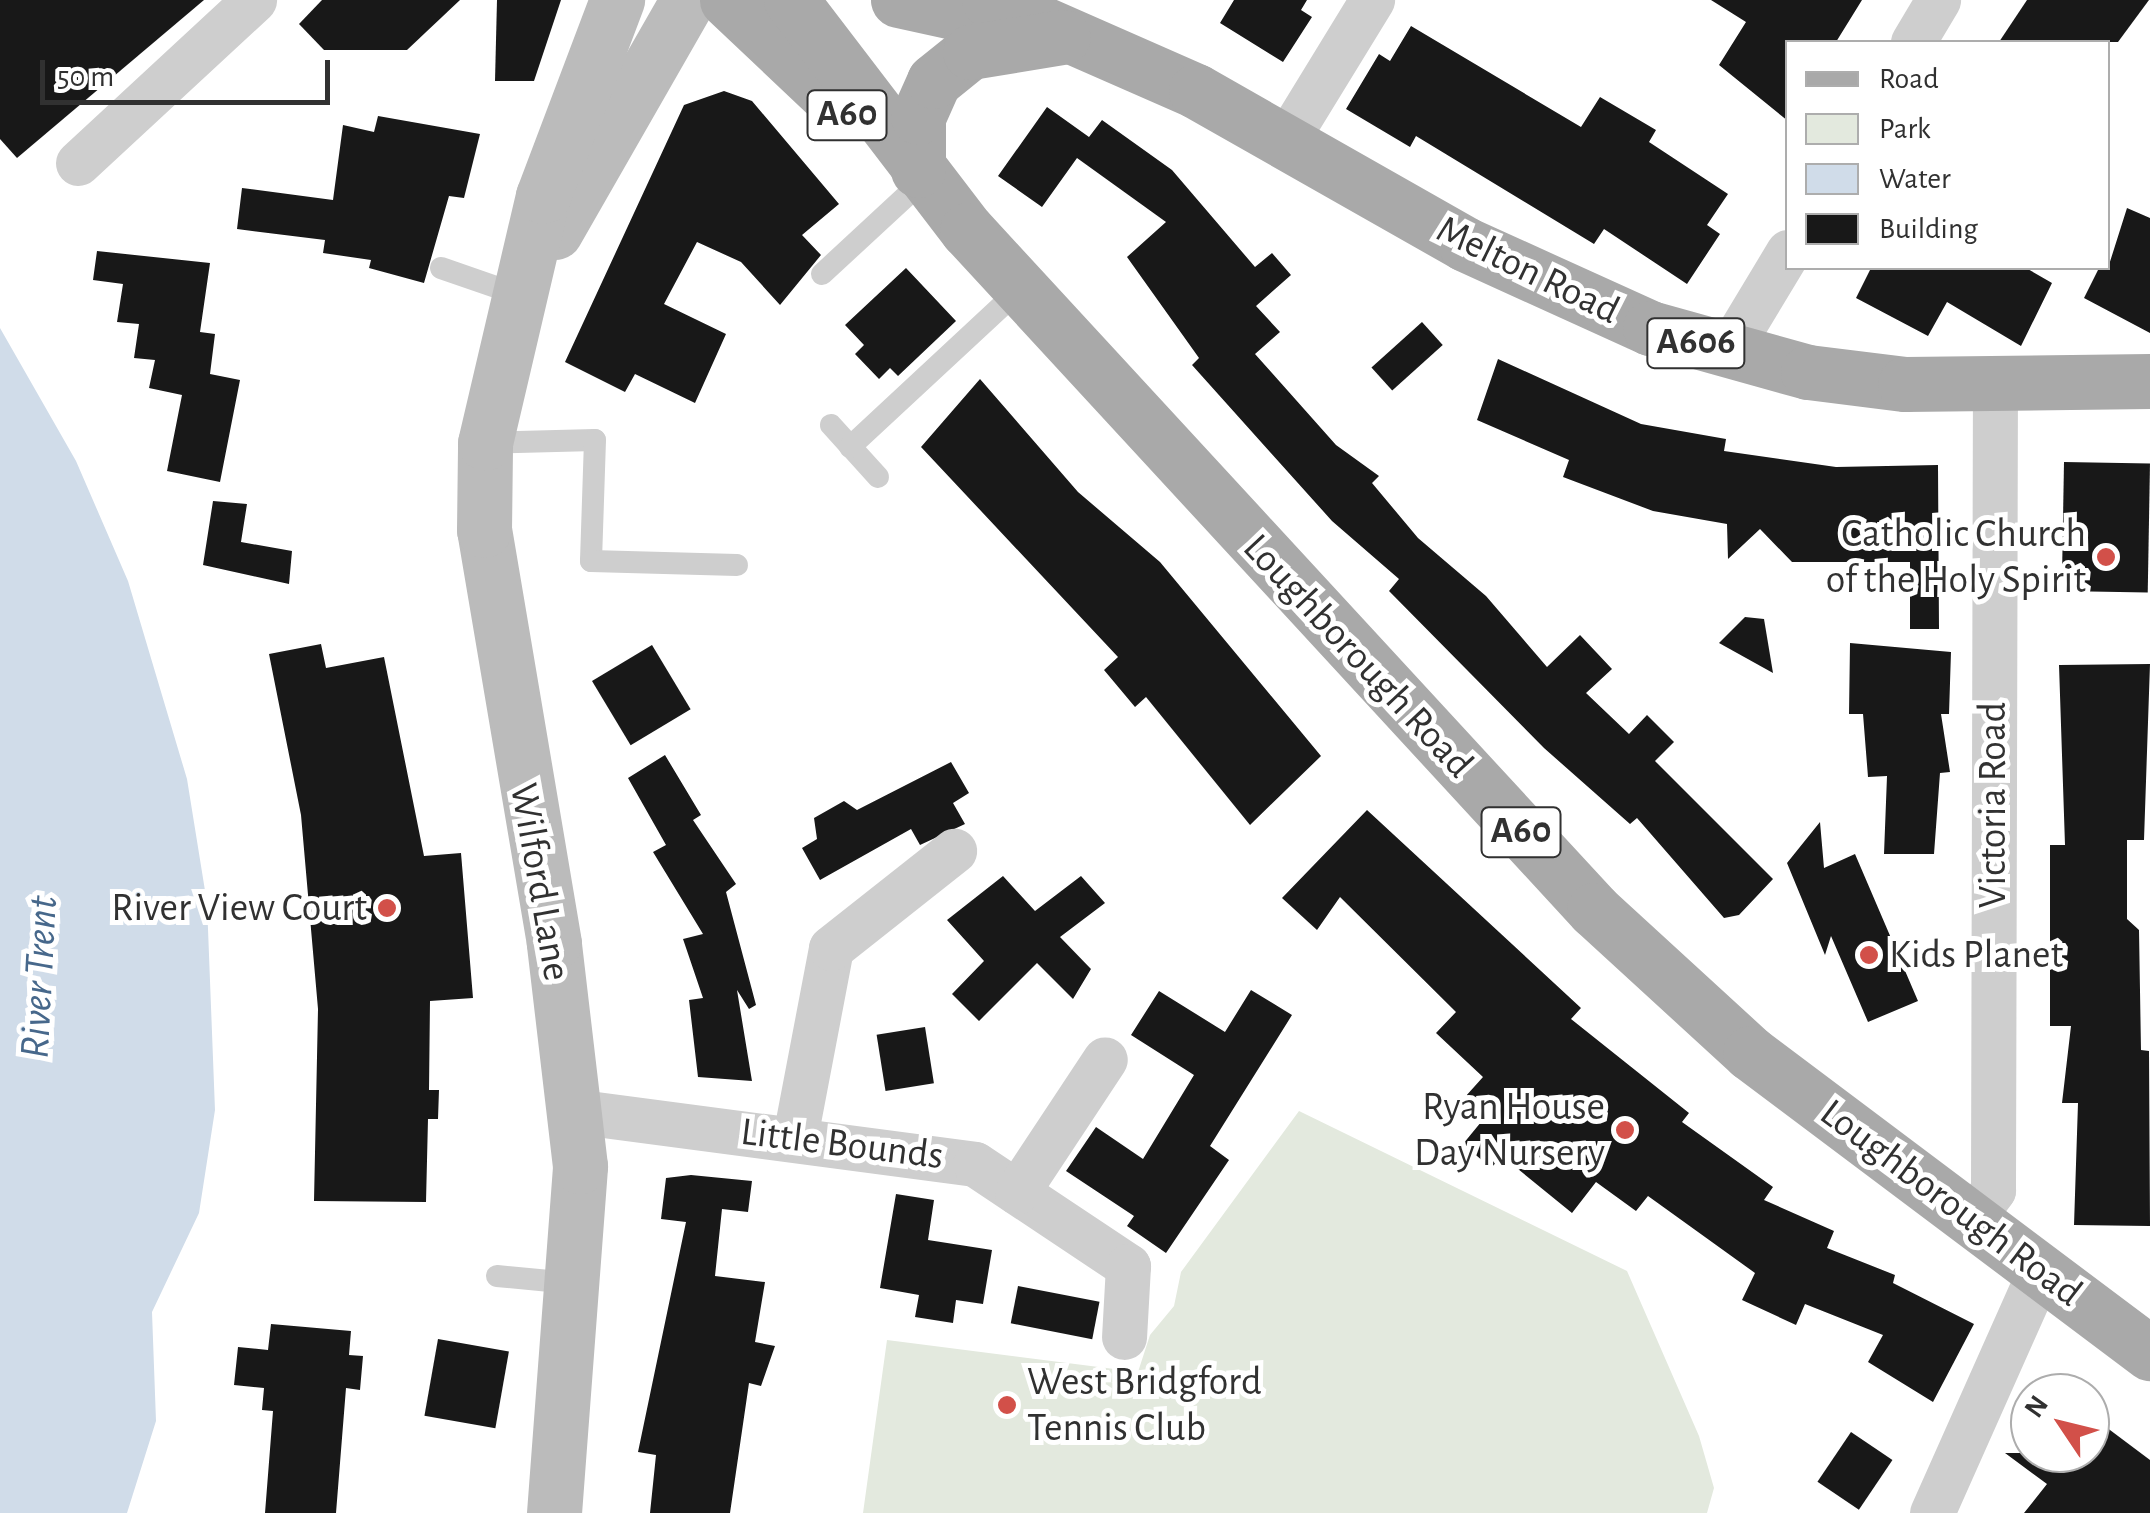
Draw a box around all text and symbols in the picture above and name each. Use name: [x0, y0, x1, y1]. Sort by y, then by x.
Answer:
scale bar: [45, 40, 335, 102]
legend: [1785, 40, 2110, 270]
text: 50 m: [57, 62, 114, 92]
text: Road: [1879, 64, 1939, 94]
road number: A60: [804, 82, 890, 148]
text: Park: [1879, 114, 1931, 144]
text: Water: [1879, 164, 1951, 194]
street label: Melton Road: [1429, 205, 1627, 335]
text: Building: [1879, 214, 1978, 244]
road number: A606: [1646, 310, 1746, 376]
place label: Catholic Church of the Holy Spirit: [1826, 510, 2086, 604]
street label: Loughborough Road: [1233, 524, 1483, 788]
marker: Catholic Church of the Holy Spirit: [2095, 546, 2117, 568]
street label: Victoria Road: [1969, 702, 2017, 908]
street label: Wilford Lane: [499, 779, 581, 985]
road number: A60: [1478, 799, 1564, 865]
place label: River View Court: [111, 884, 367, 932]
water label: River Trent: [10, 894, 68, 1060]
marker: River View Court: [376, 897, 398, 919]
place label: Kids Planet: [1889, 931, 2063, 979]
marker: Kids Planet: [1858, 944, 1880, 966]
place label: Ryan House Day Nursery: [1414, 1083, 1605, 1177]
street label: Loughborough Road: [1811, 1089, 2091, 1317]
street label: Little Bounds: [738, 1108, 946, 1180]
marker: Ryan House Day Nursery: [1614, 1119, 1636, 1141]
place label: West Bridgford Tennis Club: [1027, 1358, 1262, 1452]
north arrow: [2010, 1373, 2110, 1473]
text: N: [2020, 1391, 2054, 1423]
marker: West Bridgford Tennis Club: [996, 1394, 1018, 1416]

